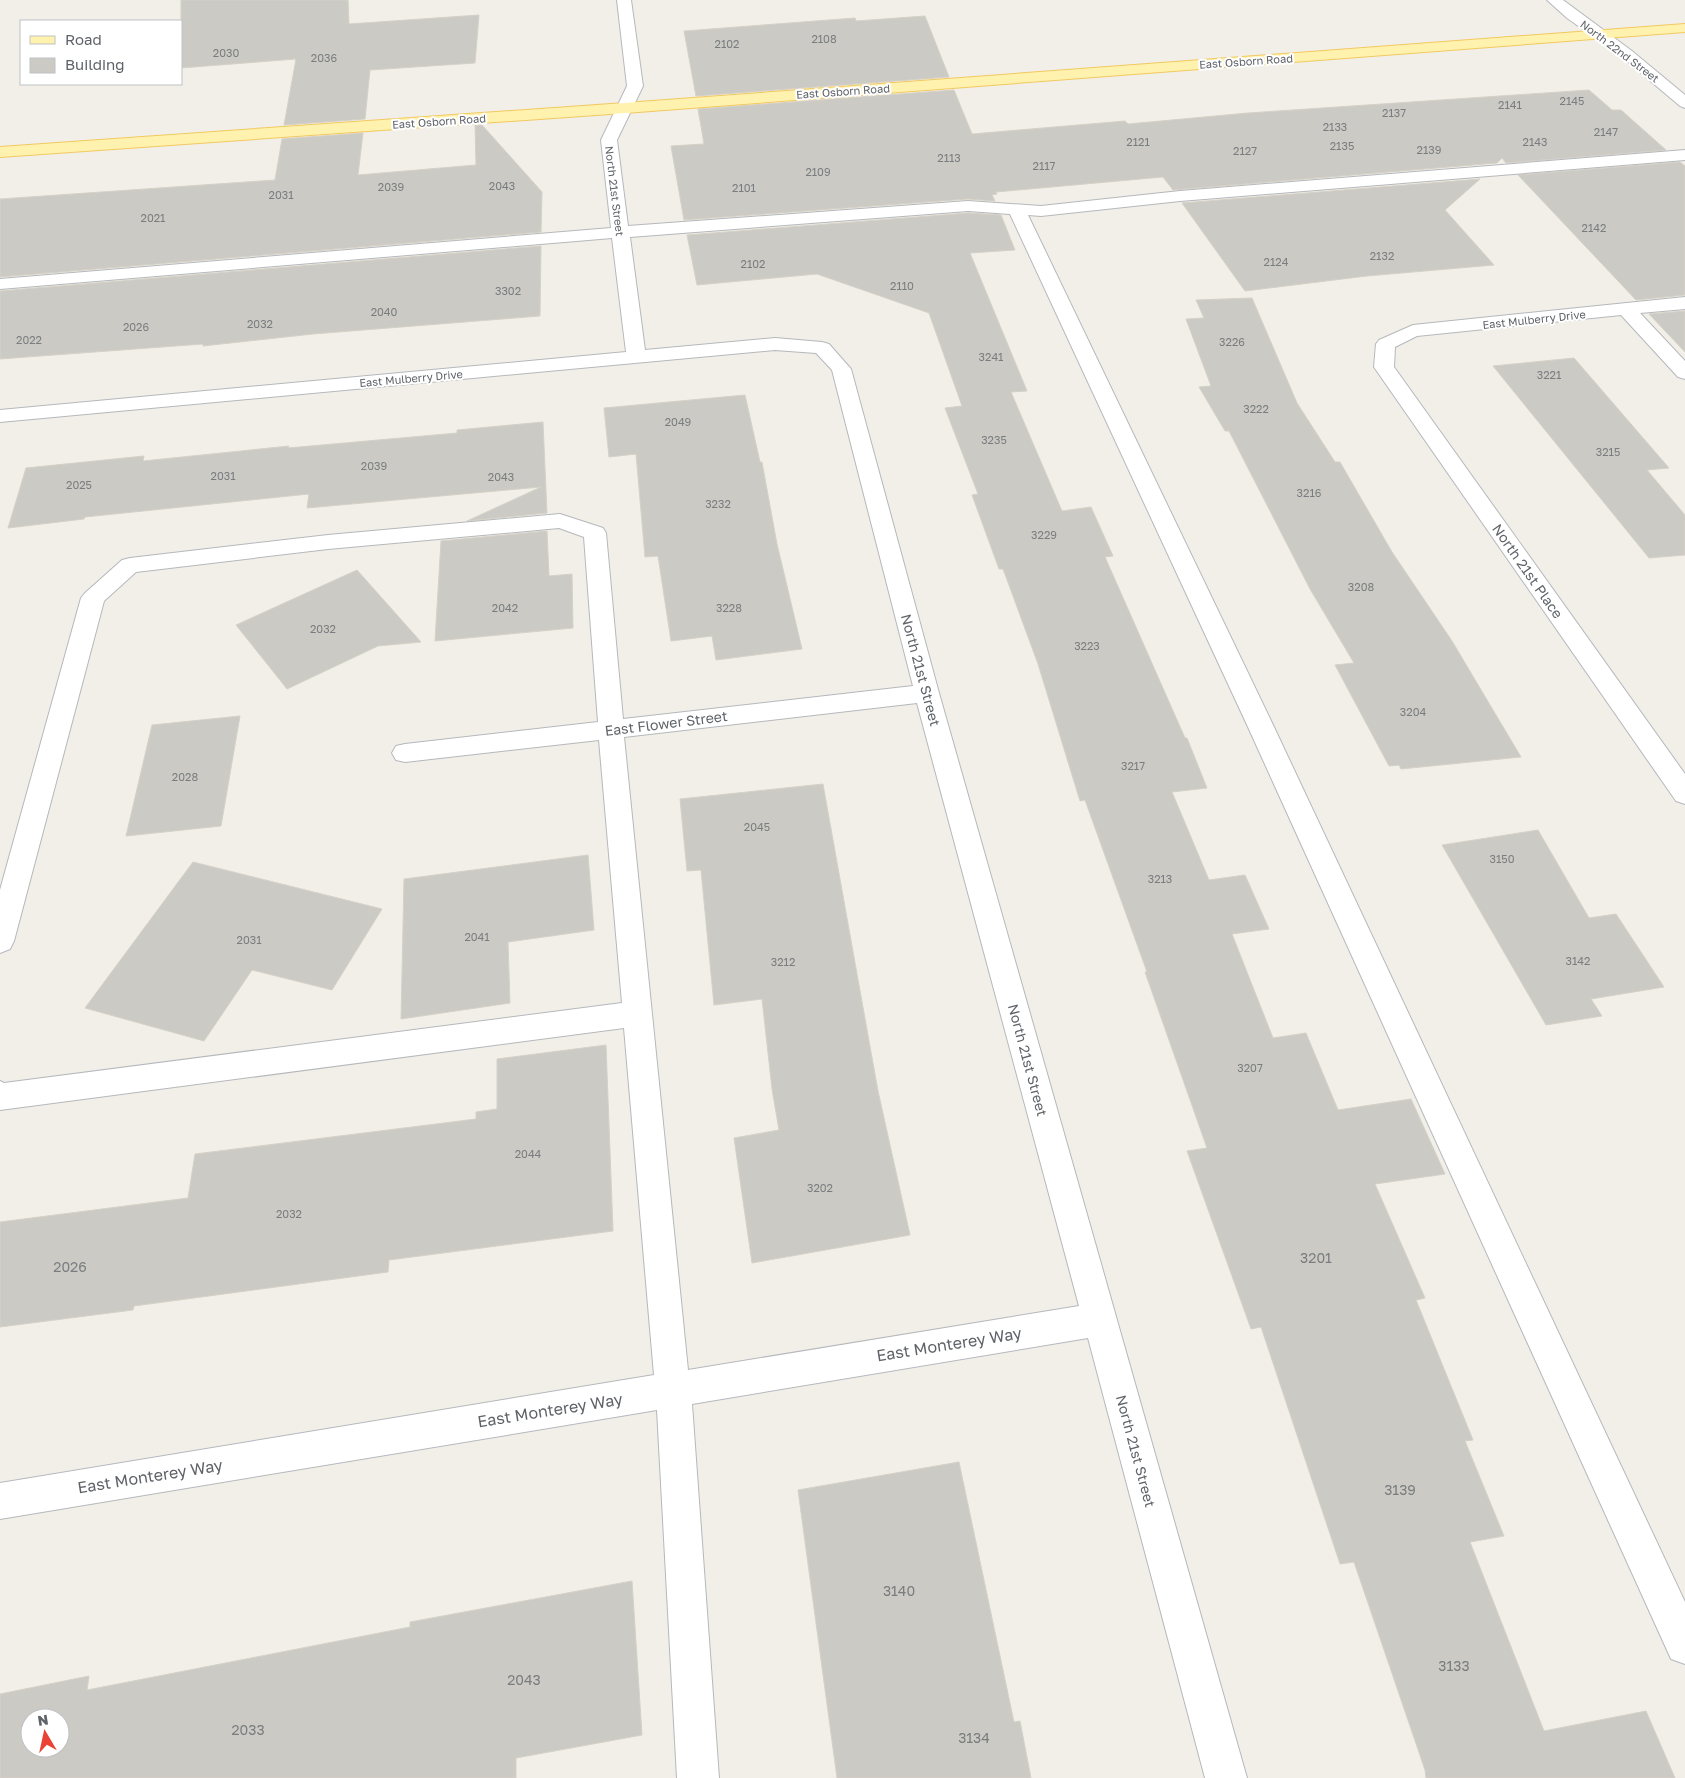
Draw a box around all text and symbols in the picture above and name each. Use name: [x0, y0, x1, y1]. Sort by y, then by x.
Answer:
street label: North 22nd Street: [1578, 17, 1662, 85]
legend: [20, 20, 182, 85]
text: Road: [65, 30, 102, 48]
house number: 2108: [811, 32, 837, 45]
house number: 2102: [715, 37, 739, 50]
house number: 2030: [213, 46, 239, 59]
house number: 2036: [311, 51, 337, 64]
street label: East Osborn Road: [1199, 51, 1293, 71]
text: Building: [65, 55, 125, 73]
street label: East Osborn Road: [796, 81, 890, 101]
house number: 2145: [1560, 94, 1584, 107]
house number: 2141: [1498, 98, 1522, 111]
house number: 2137: [1382, 106, 1406, 119]
street label: East Osborn Road: [392, 111, 486, 131]
house number: 2133: [1323, 120, 1347, 133]
house number: 2147: [1594, 125, 1618, 138]
house number: 2121: [1126, 135, 1150, 148]
house number: 2143: [1523, 135, 1547, 148]
house number: 2135: [1330, 139, 1354, 152]
house number: 2139: [1417, 143, 1441, 156]
house number: 2127: [1233, 144, 1257, 157]
street label: North 21st Street: [603, 145, 627, 237]
house number: 2113: [937, 151, 961, 164]
house number: 2117: [1033, 159, 1056, 172]
house number: 2109: [805, 165, 831, 178]
house number: 2043: [489, 179, 515, 192]
house number: 2039: [378, 180, 404, 193]
house number: 2101: [732, 181, 756, 194]
house number: 2031: [269, 188, 293, 201]
house number: 2021: [141, 211, 165, 224]
house number: 2142: [1582, 221, 1606, 234]
house number: 2132: [1370, 249, 1394, 262]
house number: 2124: [1264, 255, 1289, 268]
house number: 2102: [741, 257, 765, 270]
house number: 2110: [890, 279, 914, 292]
house number: 3302: [495, 284, 521, 297]
house number: 2040: [371, 305, 398, 318]
street label: East Mulberry Drive: [1482, 307, 1586, 331]
house number: 2032: [247, 317, 273, 330]
house number: 2026: [123, 320, 149, 333]
house number: 2022: [16, 333, 42, 346]
house number: 3226: [1219, 335, 1245, 348]
house number: 3241: [979, 350, 1003, 363]
street label: East Mulberry Drive: [359, 367, 463, 389]
house number: 3221: [1537, 368, 1561, 381]
house number: 3222: [1243, 402, 1269, 415]
house number: 2049: [665, 415, 691, 428]
house number: 3235: [981, 433, 1007, 446]
house number: 3215: [1596, 445, 1620, 458]
house number: 2039: [361, 459, 387, 472]
house number: 2031: [211, 469, 235, 482]
house number: 2043: [488, 470, 514, 483]
house number: 2025: [66, 478, 92, 491]
house number: 3216: [1297, 486, 1322, 499]
house number: 3232: [705, 497, 731, 510]
street label: North 21st Place: [1489, 521, 1567, 621]
house number: 3229: [1031, 528, 1057, 541]
house number: 3208: [1348, 580, 1374, 593]
house number: 2042: [492, 601, 518, 614]
house number: 3228: [716, 601, 742, 614]
street label: North 21st Street: [898, 612, 944, 728]
house number: 2032: [310, 622, 336, 635]
house number: 3223: [1074, 639, 1100, 652]
house number: 3204: [1400, 705, 1426, 718]
street label: East Flower Street: [604, 707, 728, 739]
house number: 3217: [1121, 759, 1145, 772]
house number: 2028: [172, 770, 198, 783]
house number: 2045: [744, 820, 770, 833]
house number: 3150: [1490, 852, 1515, 865]
house number: 3213: [1148, 872, 1172, 885]
house number: 2041: [464, 930, 490, 943]
house number: 2031: [237, 933, 261, 946]
house number: 3142: [1566, 954, 1590, 967]
house number: 3212: [771, 955, 795, 968]
street label: North 21st Street: [1005, 1002, 1051, 1118]
house number: 3207: [1237, 1061, 1263, 1074]
house number: 2044: [515, 1147, 542, 1160]
house number: 3202: [807, 1181, 833, 1194]
house number: 2032: [276, 1207, 302, 1220]
house number: 3201: [1300, 1249, 1332, 1266]
house number: 2026: [53, 1258, 87, 1275]
street label: East Monterey Way: [875, 1323, 1023, 1365]
street label: East Monterey Way: [476, 1389, 624, 1431]
street label: North 21st Street: [1113, 1393, 1159, 1509]
street label: East Monterey Way: [76, 1455, 224, 1497]
house number: 3139: [1384, 1481, 1416, 1498]
house number: 3140: [883, 1582, 915, 1599]
house number: 3133: [1438, 1657, 1470, 1674]
house number: 2043: [507, 1671, 541, 1688]
north arrow: [20, 1708, 70, 1758]
text: N: [36, 1710, 49, 1729]
house number: 2033: [231, 1721, 265, 1738]
house number: 3134: [958, 1729, 990, 1746]

